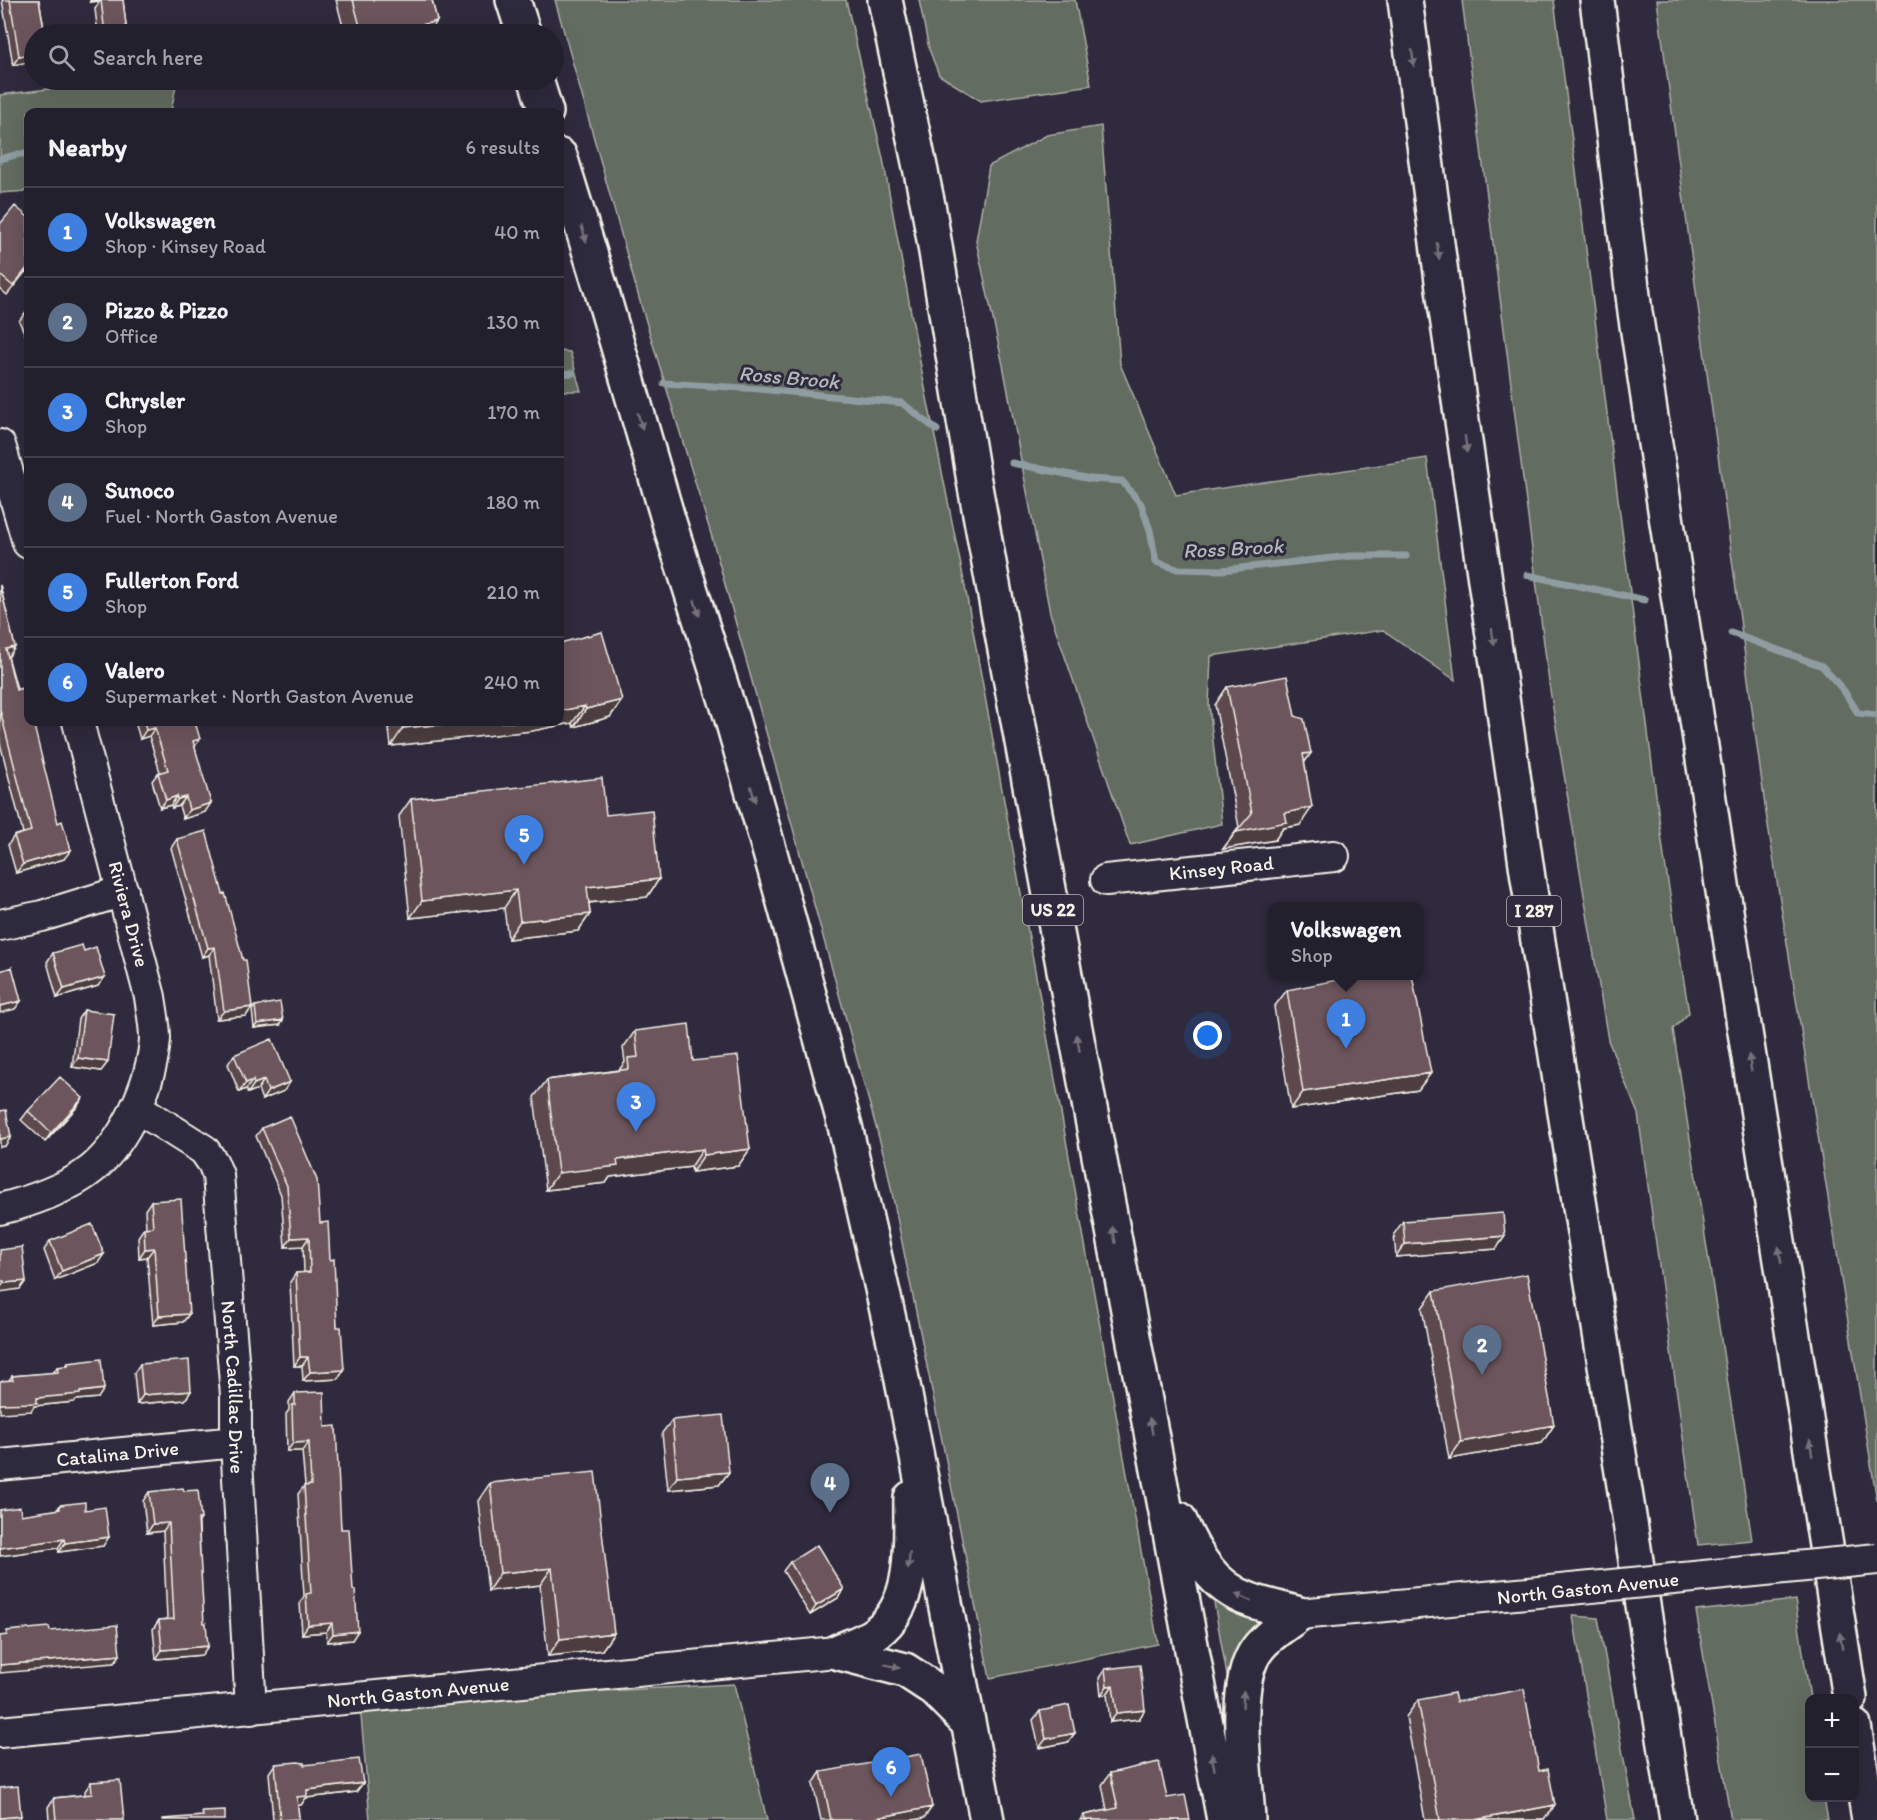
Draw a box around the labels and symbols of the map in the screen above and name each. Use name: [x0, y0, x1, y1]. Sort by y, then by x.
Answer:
one-way arrow: [1408, 49, 1418, 68]
one-way arrow: [580, 225, 589, 243]
one-way arrow: [1434, 242, 1443, 261]
water label: Ross Brook: [738, 360, 841, 394]
one-way arrow: [636, 412, 645, 430]
one-way arrow: [1461, 435, 1470, 454]
water label: Ross Brook: [1182, 533, 1285, 563]
one-way arrow: [692, 599, 702, 617]
one-way arrow: [1489, 628, 1498, 647]
one-way arrow: [749, 785, 758, 803]
pin: 5: [504, 816, 544, 865]
street label: Kinsey Road: [1168, 850, 1275, 885]
street label: Riviera Drive: [103, 858, 155, 970]
road number: US 22: [1023, 895, 1083, 925]
road number: I 287: [1507, 896, 1561, 926]
pin: 1: [1326, 1000, 1366, 1049]
your location: [1193, 1021, 1222, 1050]
one-way arrow: [1073, 1033, 1082, 1052]
one-way arrow: [1745, 1053, 1754, 1072]
pin: 3: [616, 1082, 656, 1132]
one-way arrow: [1109, 1225, 1118, 1244]
one-way arrow: [1775, 1246, 1784, 1265]
street label: North Cadillac Drive: [216, 1299, 250, 1474]
pin: 2: [1462, 1326, 1502, 1375]
one-way arrow: [1146, 1417, 1155, 1436]
street label: Catalina Drive: [55, 1436, 180, 1471]
one-way arrow: [1806, 1438, 1815, 1457]
pin: 4: [810, 1464, 850, 1513]
one-way arrow: [904, 1552, 914, 1571]
street label: North Gaston Avenue: [1496, 1567, 1680, 1609]
one-way arrow: [1235, 1592, 1252, 1601]
one-way arrow: [1836, 1631, 1845, 1650]
one-way arrow: [883, 1662, 902, 1672]
street label: North Gaston Avenue: [326, 1671, 510, 1713]
one-way arrow: [1238, 1689, 1247, 1708]
pin: 6: [872, 1748, 910, 1797]
one-way arrow: [1208, 1753, 1217, 1772]

